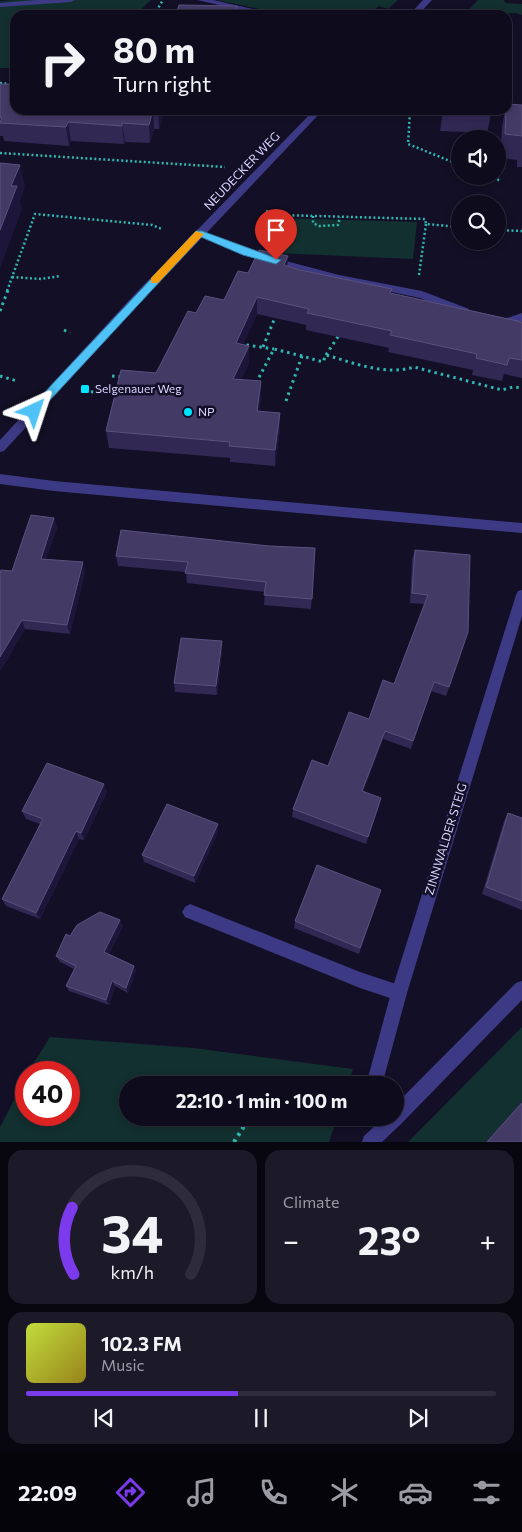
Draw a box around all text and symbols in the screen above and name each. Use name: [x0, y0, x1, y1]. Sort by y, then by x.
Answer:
text: 80 m: [113, 27, 195, 70]
icon: right: [30, 30, 95, 95]
text: Turn right: [113, 70, 211, 97]
street label: NEUDECKER WEG: [201, 128, 282, 212]
map controls: [451, 130, 506, 250]
button: sound: [451, 130, 506, 185]
button: search: [451, 195, 506, 250]
pin: [255, 209, 297, 260]
icon: arrive: [262, 216, 290, 244]
place label: Selgenauer Weg: [95, 381, 182, 395]
marker: Selgenauer Weg: [79, 383, 91, 395]
position arrow: [7, 384, 59, 436]
place label: NP: [198, 404, 215, 418]
marker: NP: [182, 406, 194, 418]
street label: ZINNWALDER STEIG: [421, 781, 469, 896]
speed limit sign: 40: [15, 1061, 80, 1126]
text: 22:10 · 1 min · 100 m: [176, 1089, 347, 1112]
text: Climate: [283, 1192, 339, 1211]
text: 34: [101, 1200, 164, 1264]
text: 23°: [358, 1216, 421, 1263]
text: −: [283, 1223, 299, 1257]
text: +: [480, 1223, 496, 1257]
text: km/h: [111, 1261, 154, 1283]
text: 102.3 FM: [101, 1332, 182, 1355]
text: Music: [101, 1355, 145, 1374]
icon: previous: [90, 1404, 118, 1432]
icon: pause: [247, 1404, 275, 1432]
icon: next: [404, 1404, 432, 1432]
icon: directions: [113, 1475, 148, 1510]
icon: music: [184, 1475, 219, 1510]
icon: phone: [256, 1475, 291, 1510]
icon: climate: [327, 1475, 362, 1510]
icon: car: [398, 1475, 433, 1510]
icon: filters: [469, 1475, 504, 1510]
text: 22:09: [18, 1479, 77, 1506]

